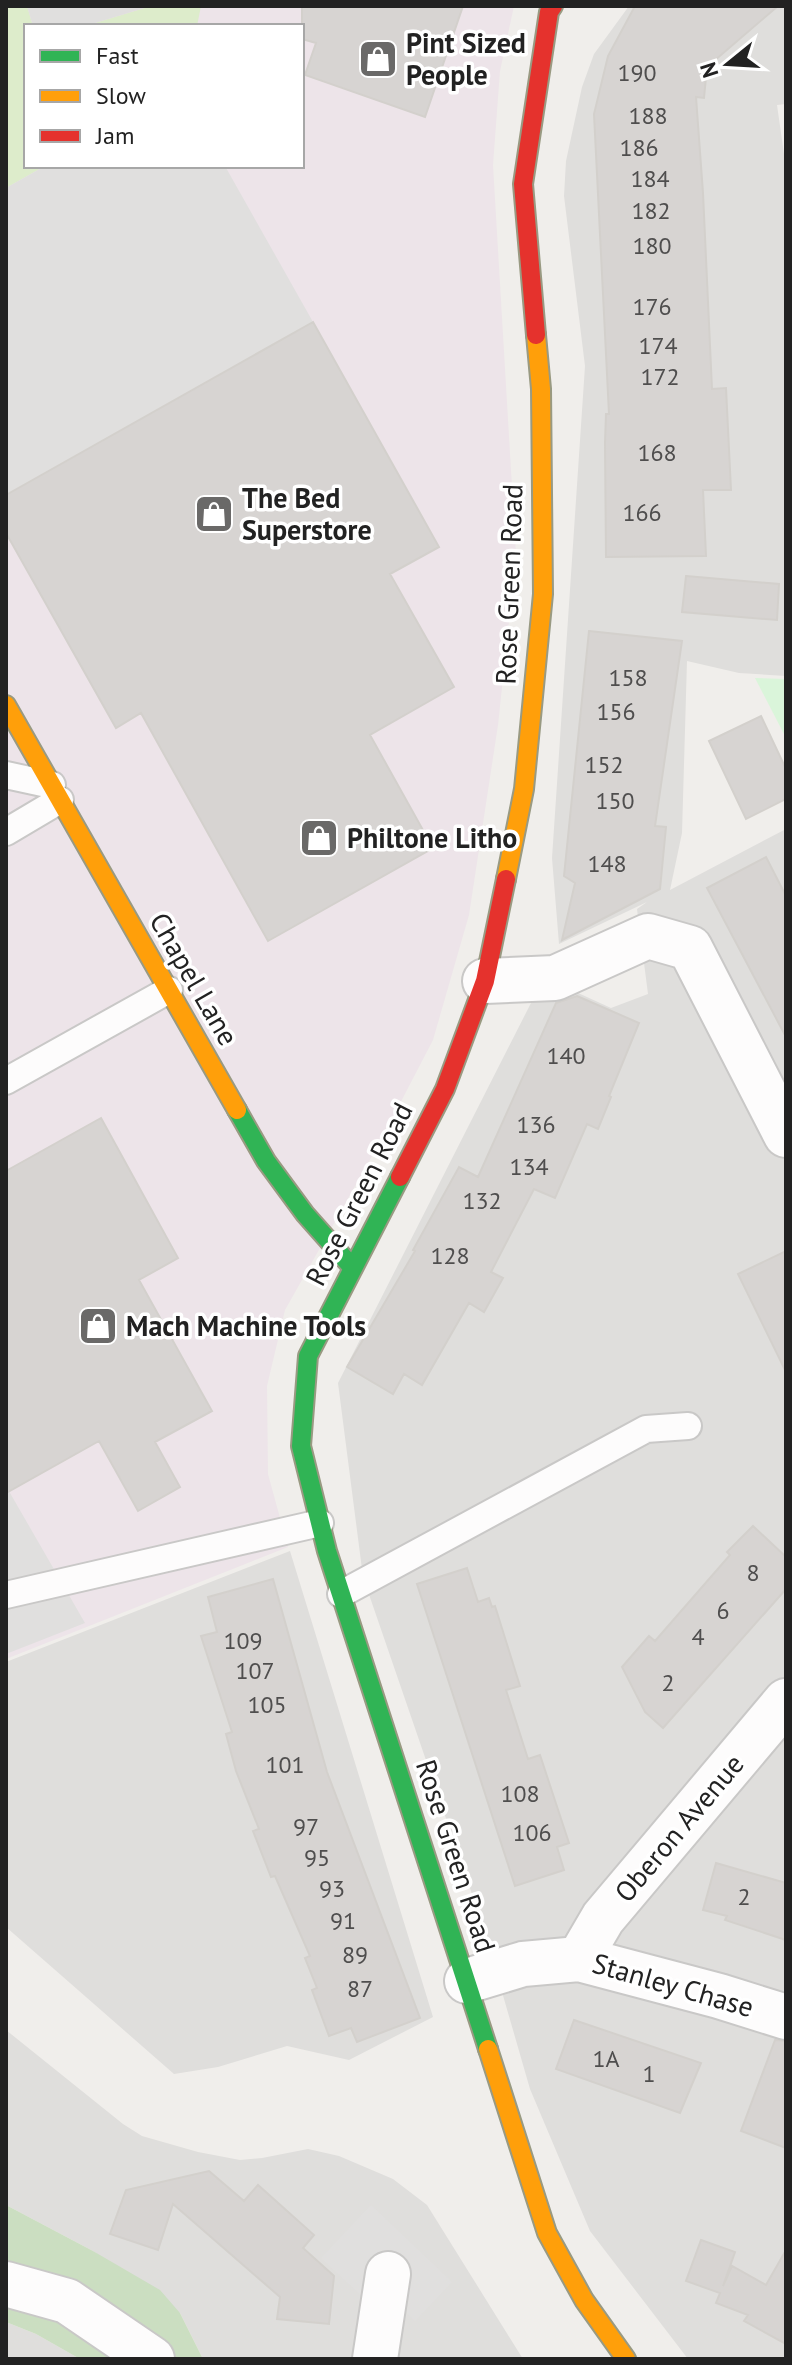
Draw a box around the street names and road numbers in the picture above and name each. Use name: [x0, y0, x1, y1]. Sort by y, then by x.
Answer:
street label: Rose Green Road: [487, 483, 530, 685]
street label: Chapel Lane: [142, 906, 247, 1052]
street label: Rose Green Road: [297, 1096, 421, 1292]
street label: Oberon Avenue: [606, 1746, 751, 1909]
street label: Rose Green Road: [408, 1755, 505, 1957]
street label: Stanley Chase: [588, 1944, 758, 2025]

